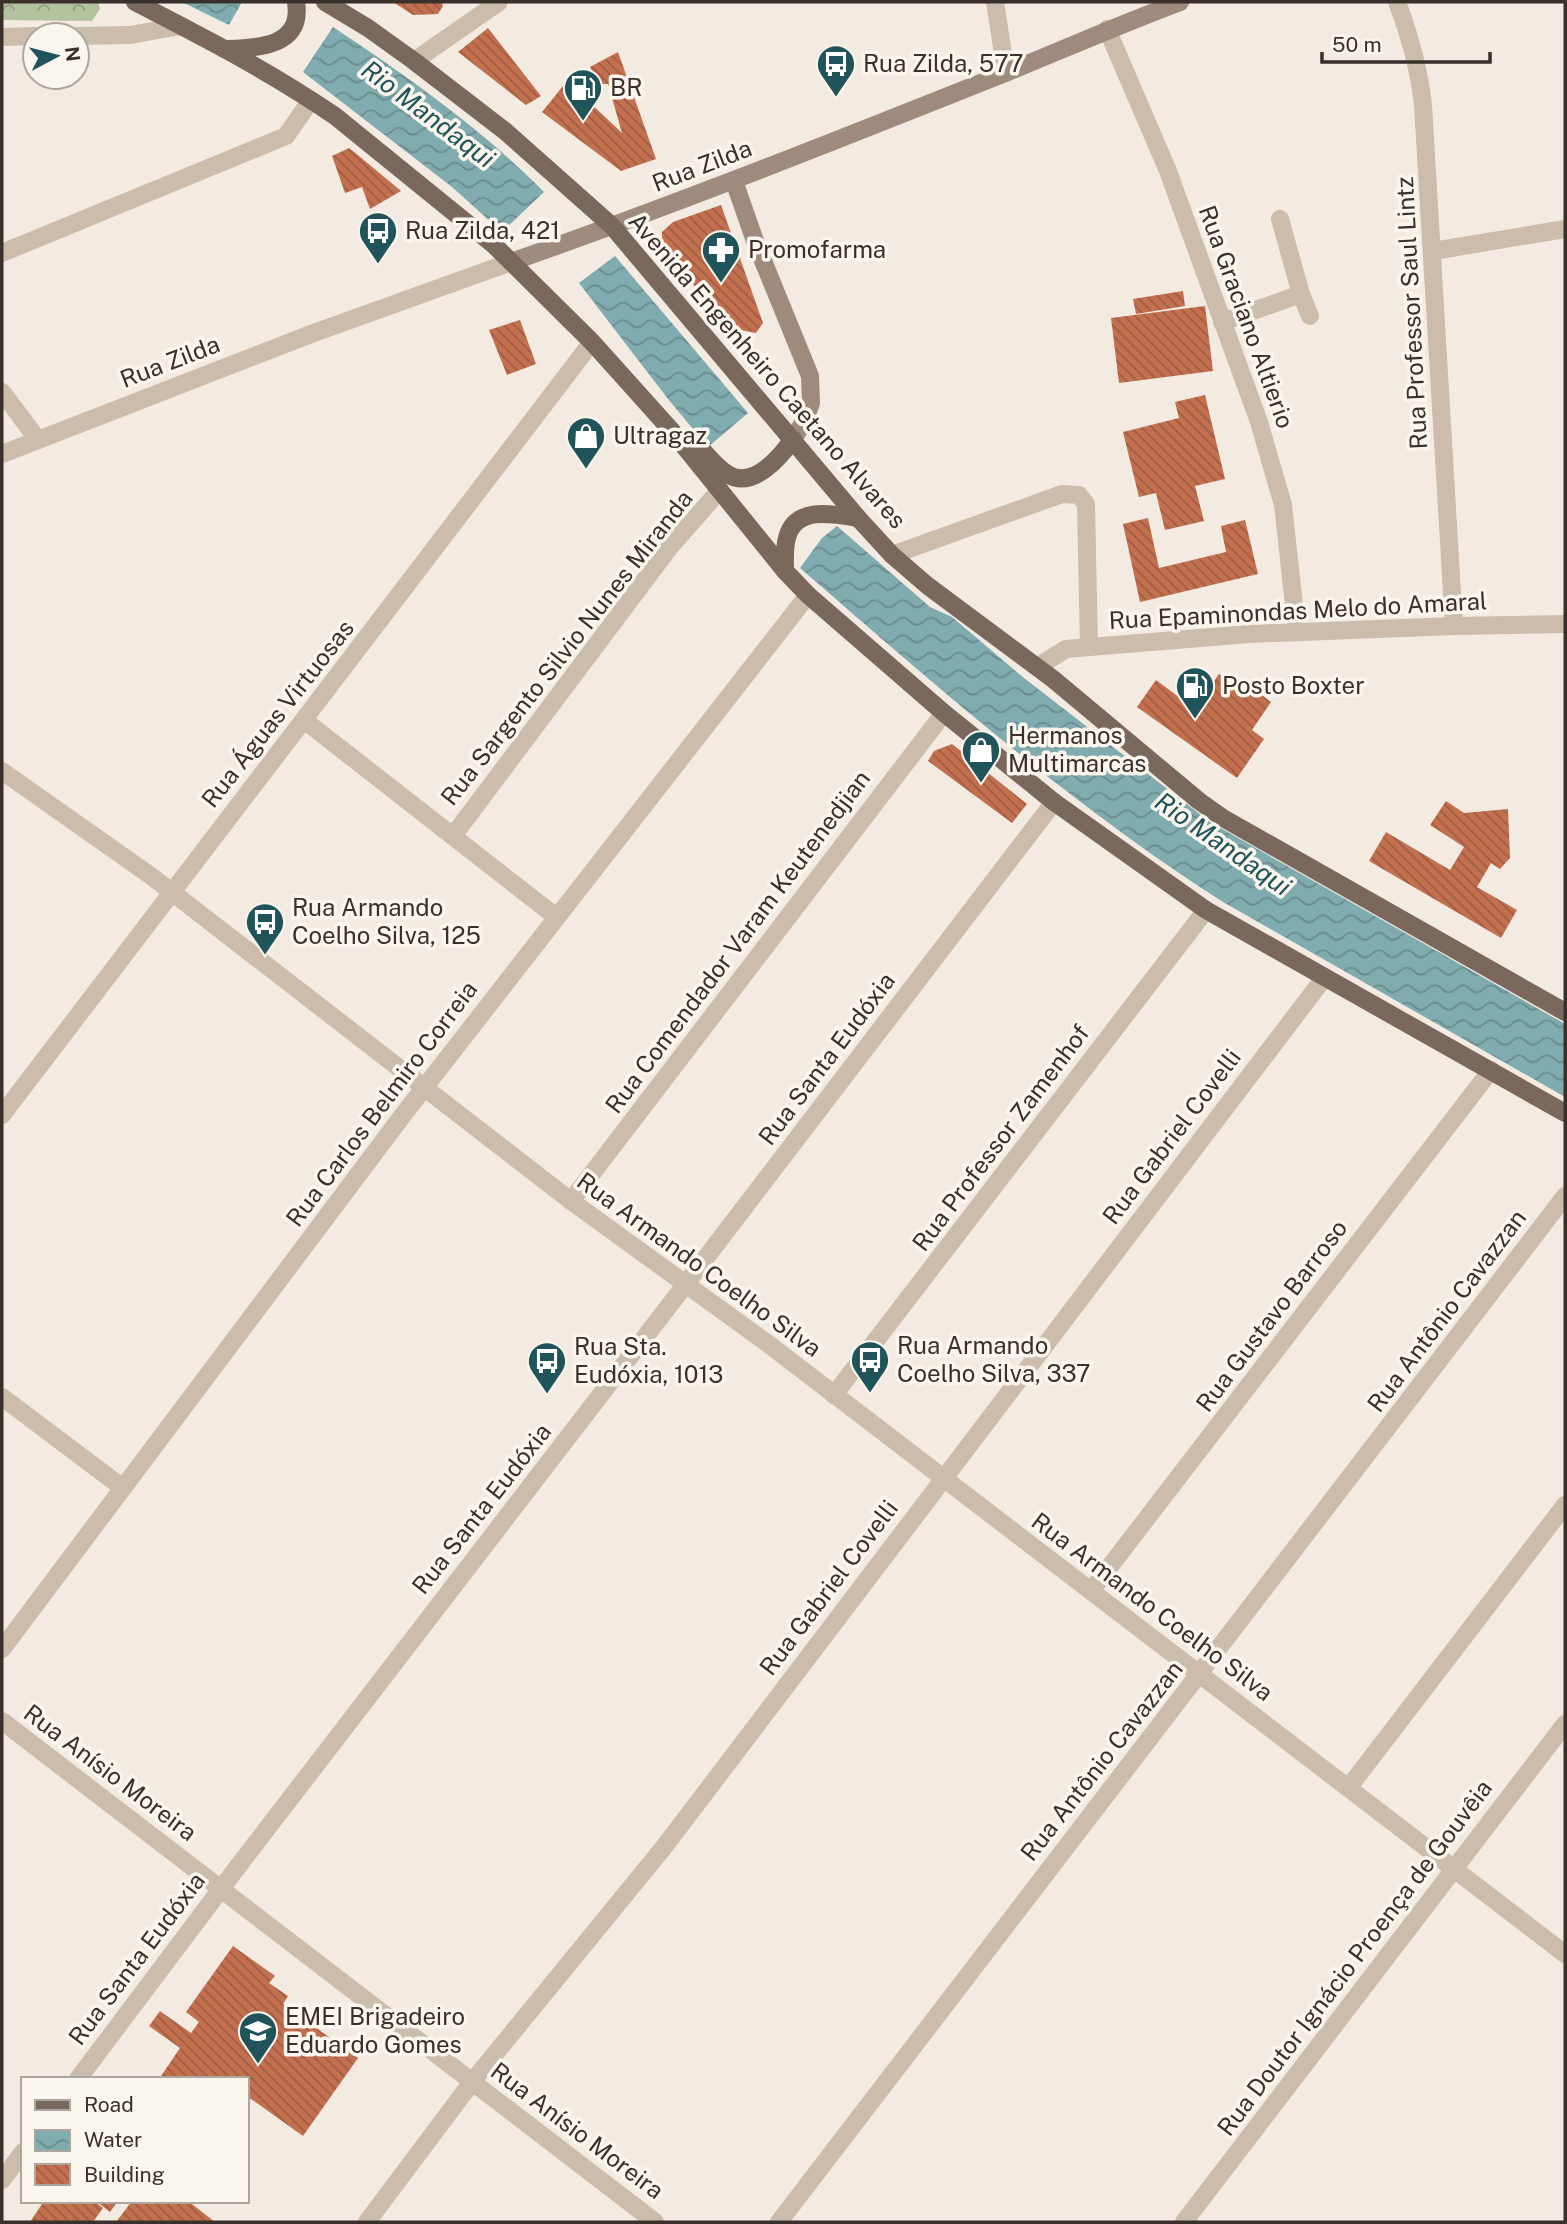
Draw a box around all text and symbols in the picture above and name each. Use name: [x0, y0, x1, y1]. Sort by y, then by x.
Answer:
north arrow: [21, 21, 91, 91]
scale bar: [1322, 21, 1490, 65]
text: 50 m: [1332, 32, 1382, 57]
bus stop icon: Rua Zilda, 577: [815, 43, 857, 98]
text: N: [61, 45, 85, 63]
place label: Rua Zilda, 577: [863, 49, 1023, 77]
water label: Rio Mandaqui: [356, 53, 502, 174]
fuel station icon: BR: [562, 67, 604, 122]
place label: BR: [610, 73, 643, 101]
street label: Rua Zilda: [648, 133, 755, 197]
street label: Rua Professor Saul Lintz: [1390, 176, 1432, 450]
street label: Rua Graciano Altierio: [1194, 201, 1300, 432]
street label: Avenida Engenheiro Caetano Alvares: [623, 207, 912, 534]
bus stop icon: Rua Zilda, 421: [357, 210, 399, 265]
place label: Rua Zilda, 421: [405, 216, 560, 244]
pharmacy icon: Promofarma: [700, 229, 742, 284]
place label: Promofarma: [748, 235, 886, 263]
street label: Rua Zilda: [116, 329, 223, 393]
shop icon: Ultragaz: [565, 415, 607, 470]
place label: Ultragaz: [613, 421, 707, 449]
street label: Rua Sargento Silvio Nunes Miranda: [435, 484, 698, 810]
street label: Rua Epaminondas Melo do Amaral: [1108, 586, 1488, 634]
street label: Rua Águas Virtuosas: [195, 614, 359, 813]
fuel station icon: Posto Boxter: [1174, 665, 1216, 720]
place label: Posto Boxter: [1222, 671, 1365, 699]
place label: Hermanos Multimarcas: [1008, 721, 1147, 777]
shop icon: Hermanos Multimarcas: [960, 729, 1002, 784]
street label: Rua Comendador Varam Keutenedjian: [599, 765, 875, 1118]
water label: Rio Mandaqui: [1149, 785, 1298, 902]
place label: Rua Armando Coelho Silva, 125: [292, 893, 481, 949]
bus stop icon: Rua Armando Coelho Silva, 125: [244, 901, 286, 956]
street label: Rua Santa Eudóxia: [752, 967, 900, 1150]
street label: Rua Carlos Belmiro Correia: [280, 975, 483, 1232]
street label: Rua Professor Zamenhof: [906, 1019, 1094, 1256]
street label: Rua Gabriel Covelli: [1096, 1043, 1246, 1229]
street label: Rua Armando Coelho Silva: [572, 1166, 827, 1362]
street label: Rua Antônio Cavazzan: [1361, 1204, 1531, 1417]
street label: Rua Gustavo Barroso: [1190, 1214, 1352, 1417]
place label: Rua Armando Coelho Silva, 337: [897, 1331, 1090, 1387]
place label: Rua Sta. Eudóxia, 1013: [574, 1332, 723, 1388]
bus stop icon: Rua Armando Coelho Silva, 337: [849, 1339, 891, 1394]
bus stop icon: Rua Sta. Eudóxia, 1013: [526, 1340, 568, 1395]
street label: Rua Santa Eudóxia: [406, 1418, 556, 1599]
street label: Rua Gabriel Covelli: [753, 1494, 903, 1680]
street label: Rua Armando Coelho Silva: [1026, 1506, 1279, 1706]
street label: Rua Antônio Cavazzan: [1014, 1655, 1188, 1866]
street label: Rua Anísio Moreira: [19, 1698, 202, 1846]
street label: Rua Doutor Ignácio Proença de Gouvêia: [1211, 1774, 1497, 2141]
street label: Rua Santa Eudóxia: [62, 1867, 210, 2050]
place label: EMEI Brigadeiro Eduardo Gomes: [285, 2002, 465, 2058]
school or university icon: EMEI Brigadeiro Eduardo Gomes: [237, 2010, 279, 2065]
street label: Rua Anísio Moreira: [486, 2056, 669, 2204]
legend: [21, 2077, 248, 2203]
text: Road: [84, 2092, 134, 2117]
text: Water: [84, 2127, 142, 2152]
text: Building: [84, 2162, 165, 2187]

